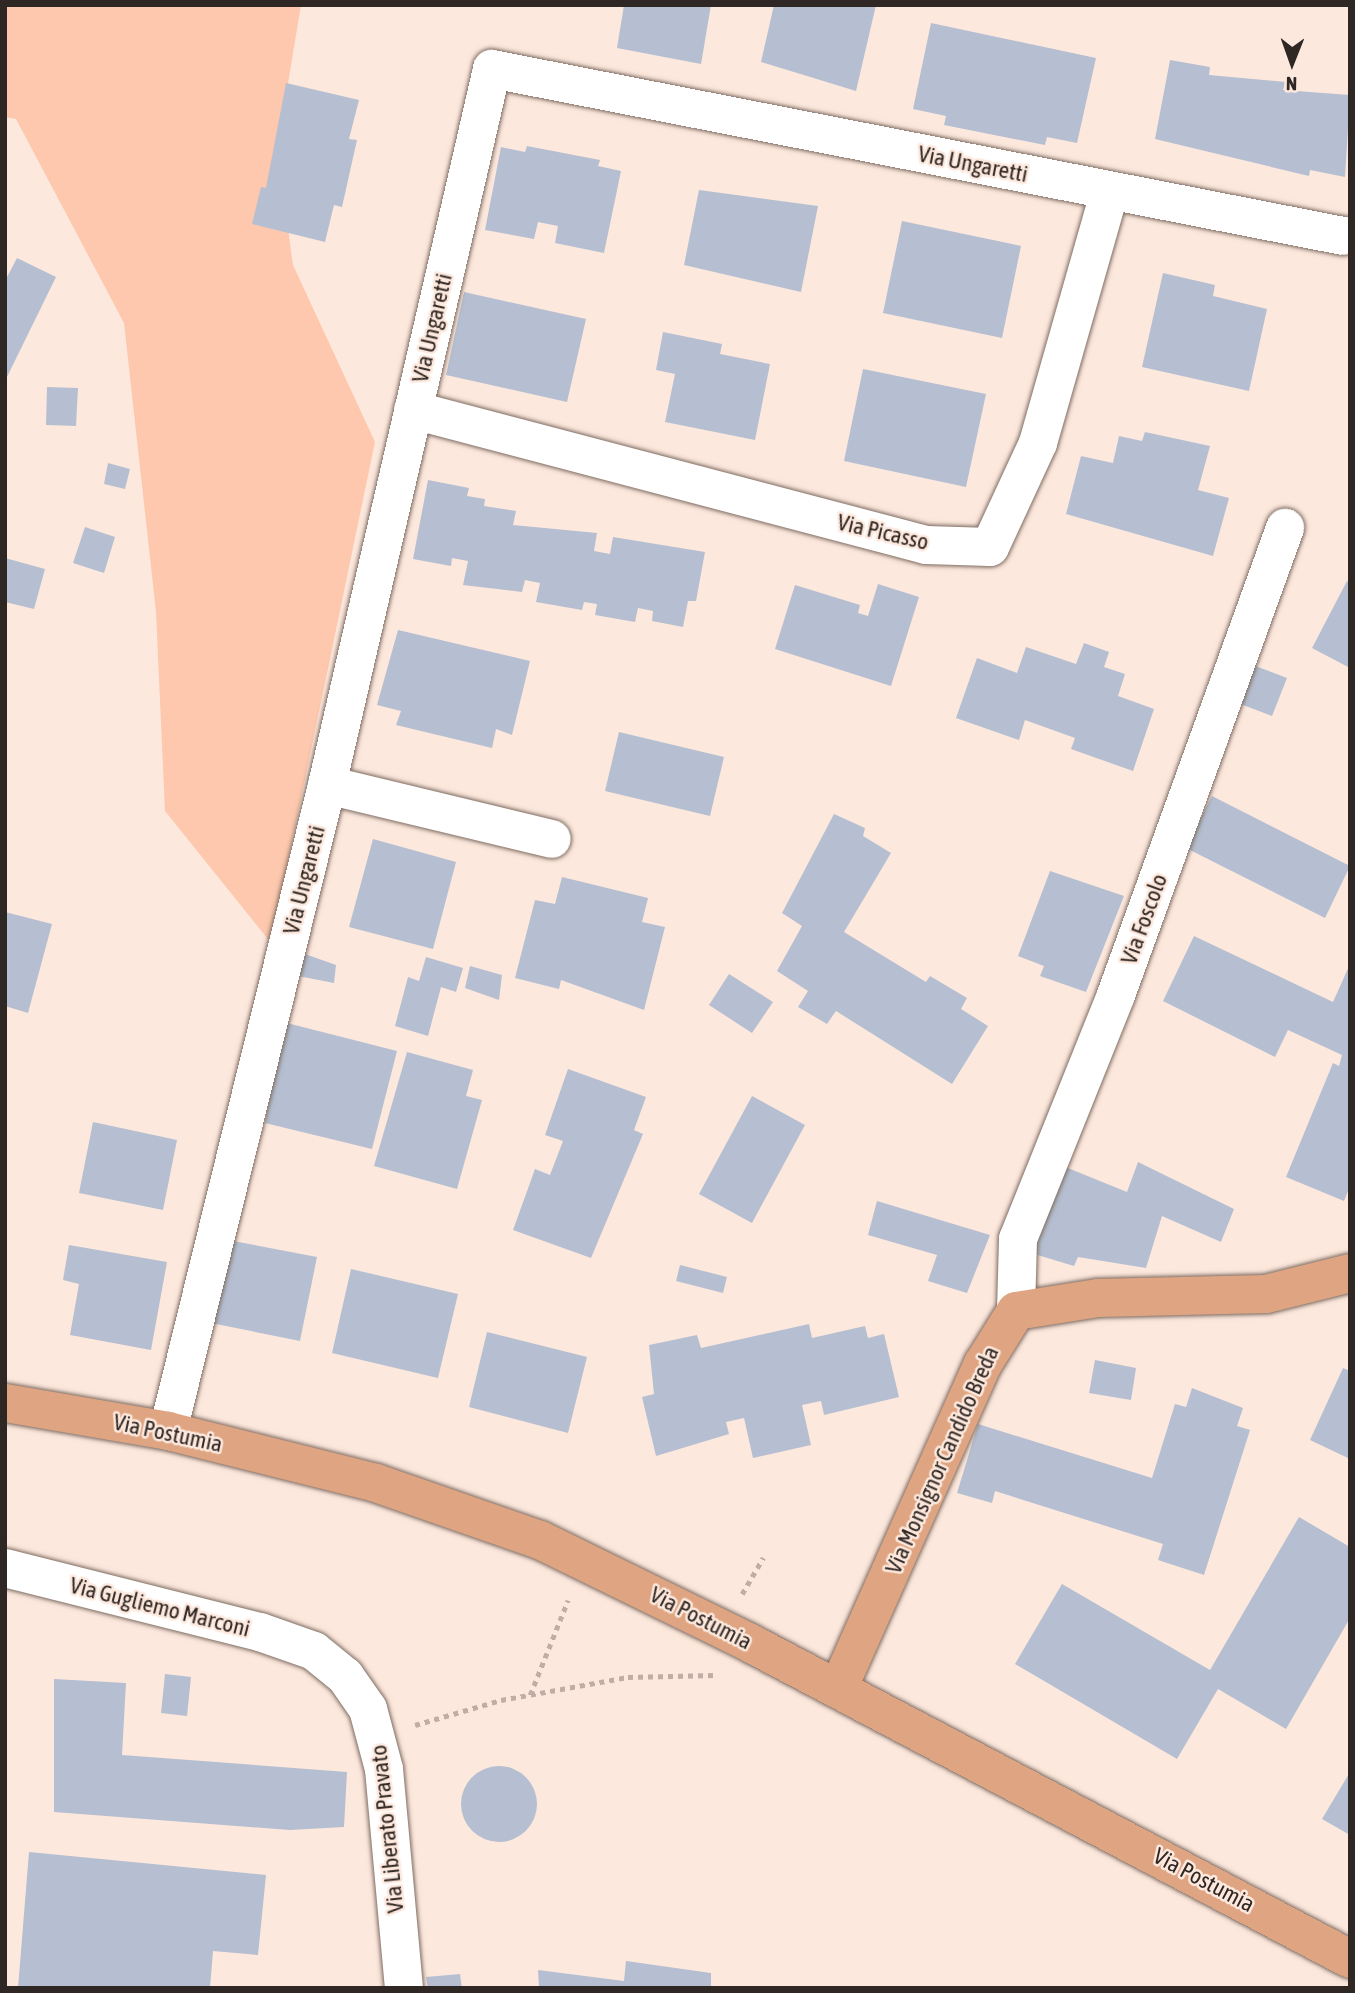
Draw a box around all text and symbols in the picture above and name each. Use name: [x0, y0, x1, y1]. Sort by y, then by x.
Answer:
north arrow: [1257, 28, 1327, 98]
text: N: [1286, 73, 1297, 95]
street label: Via Ungaretti: [916, 140, 1030, 188]
street label: Via Ungaretti: [406, 271, 458, 385]
street label: Via Picasso: [835, 508, 931, 556]
street label: Via Ungaretti: [277, 823, 331, 937]
street label: Via Foscolo: [1115, 870, 1173, 968]
street label: Via Monsignor Candido Breda: [879, 1342, 1005, 1578]
street label: Via Postumia: [111, 1408, 225, 1458]
street label: Via Gugliemo Marconi: [67, 1571, 253, 1643]
street label: Via Postumia: [645, 1581, 757, 1655]
street label: Via Liberato Pravato: [364, 1744, 410, 1914]
street label: Via Postumia: [1149, 1842, 1259, 1918]

